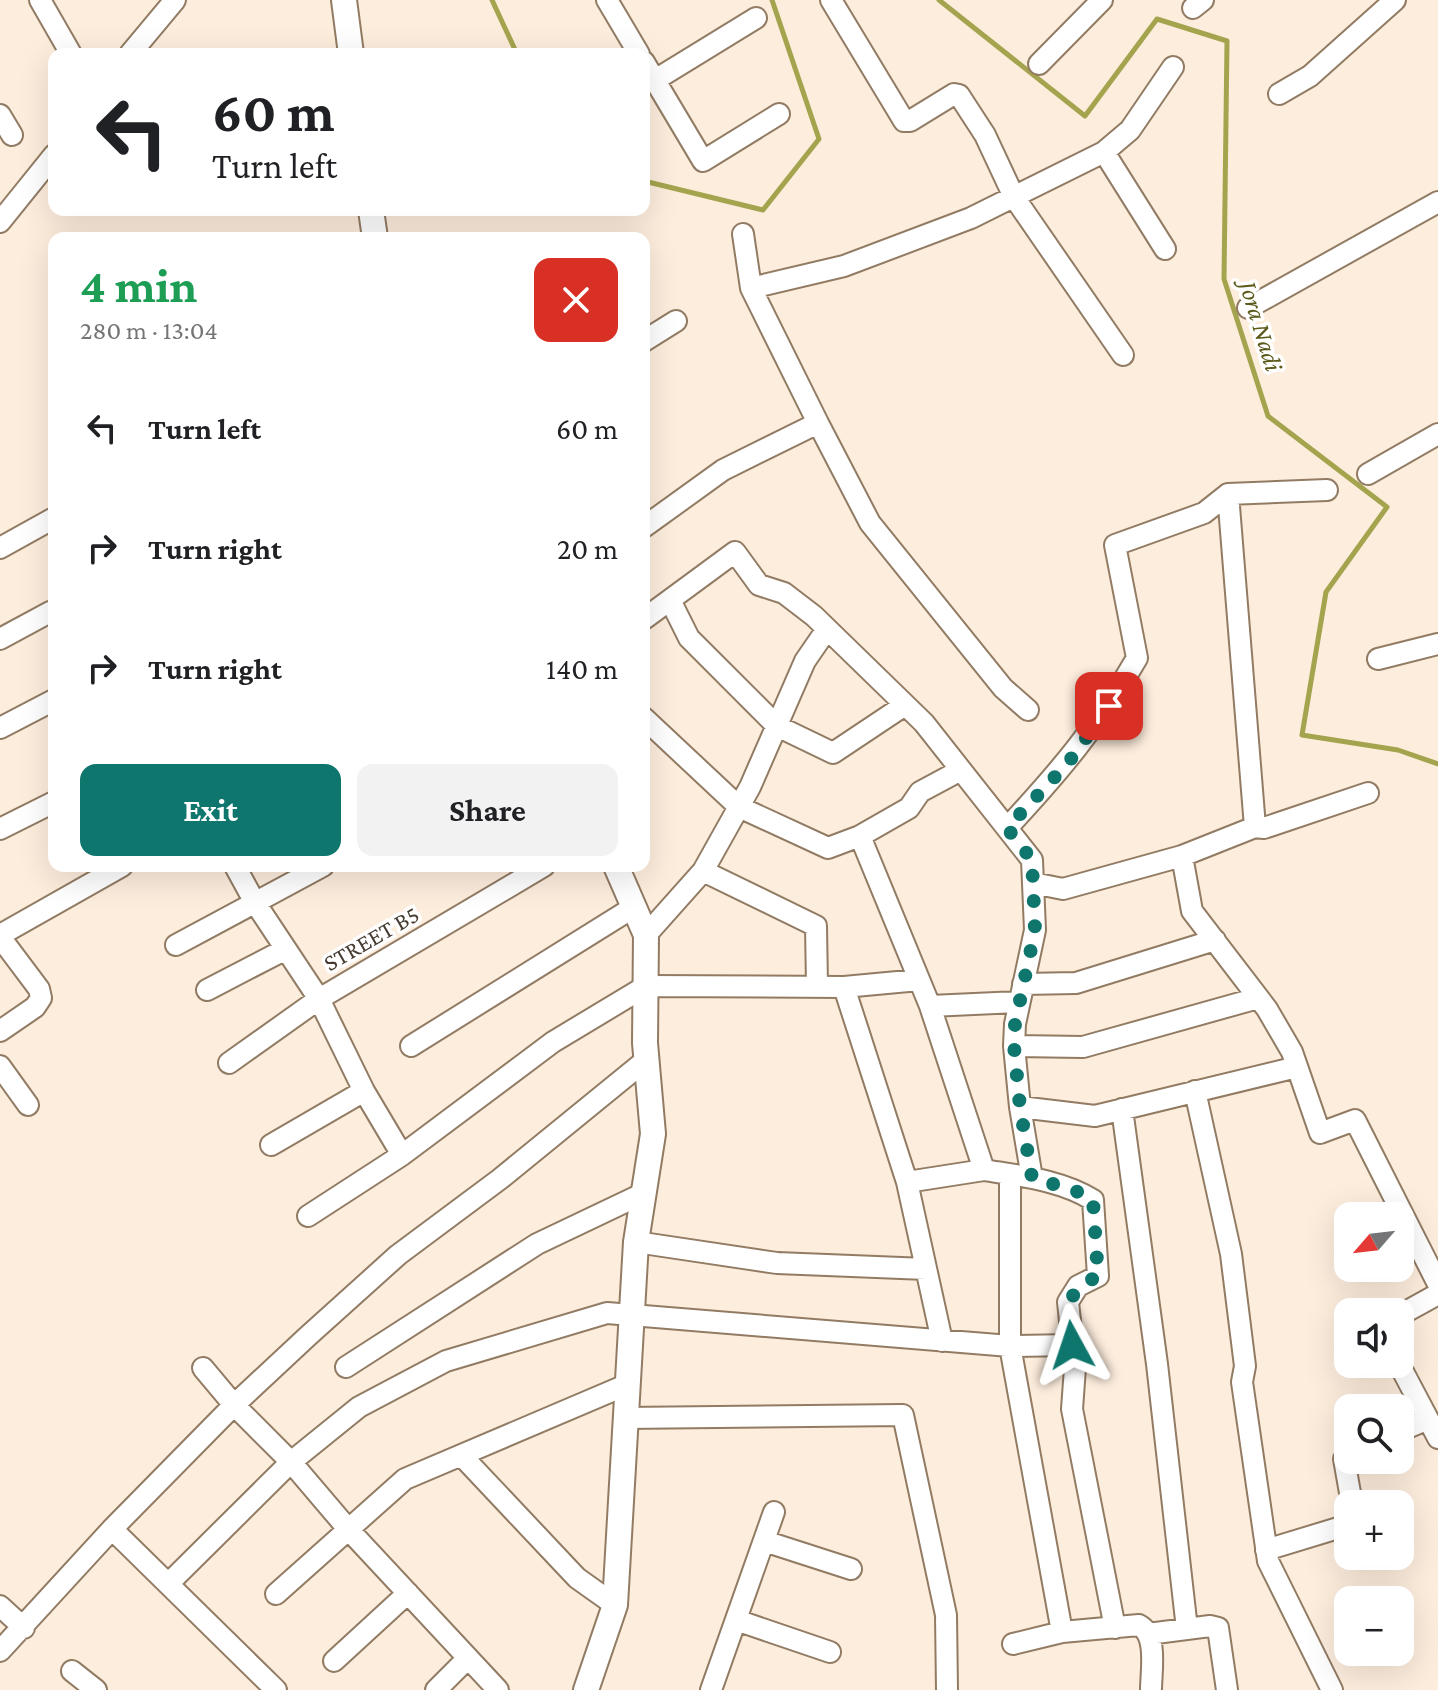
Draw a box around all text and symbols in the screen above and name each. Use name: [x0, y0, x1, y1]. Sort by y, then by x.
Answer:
icon: left: [80, 80, 184, 184]
text: 60 m: [212, 81, 335, 143]
text: Turn left: [212, 146, 337, 186]
button: close: [534, 258, 618, 342]
text: 4 min: [80, 259, 197, 312]
water label: Jora Nadi: [1232, 274, 1288, 375]
text: 280 m · 13:04: [80, 316, 218, 345]
icon: left: [80, 406, 124, 450]
text: Turn left: [148, 412, 261, 445]
text: 60 m: [556, 412, 618, 445]
icon: right: [80, 526, 124, 570]
text: Turn right: [148, 532, 282, 565]
text: 20 m: [557, 532, 618, 565]
icon: right: [80, 646, 124, 690]
text: Turn right: [148, 652, 282, 685]
text: 140 m: [546, 652, 618, 685]
pin: [1075, 672, 1143, 740]
icon: arrive: [1087, 684, 1131, 728]
button: Exit: [80, 764, 341, 856]
button: Share: [357, 764, 618, 856]
street label: STREET B5: [319, 900, 423, 976]
north arrow: [1334, 1202, 1414, 1282]
map controls: [1334, 1202, 1414, 1666]
button: sound: [1334, 1298, 1414, 1378]
position arrow: [1030, 1303, 1114, 1387]
button: search: [1334, 1394, 1414, 1474]
button: +: [1334, 1490, 1414, 1570]
button: −: [1334, 1586, 1414, 1666]

